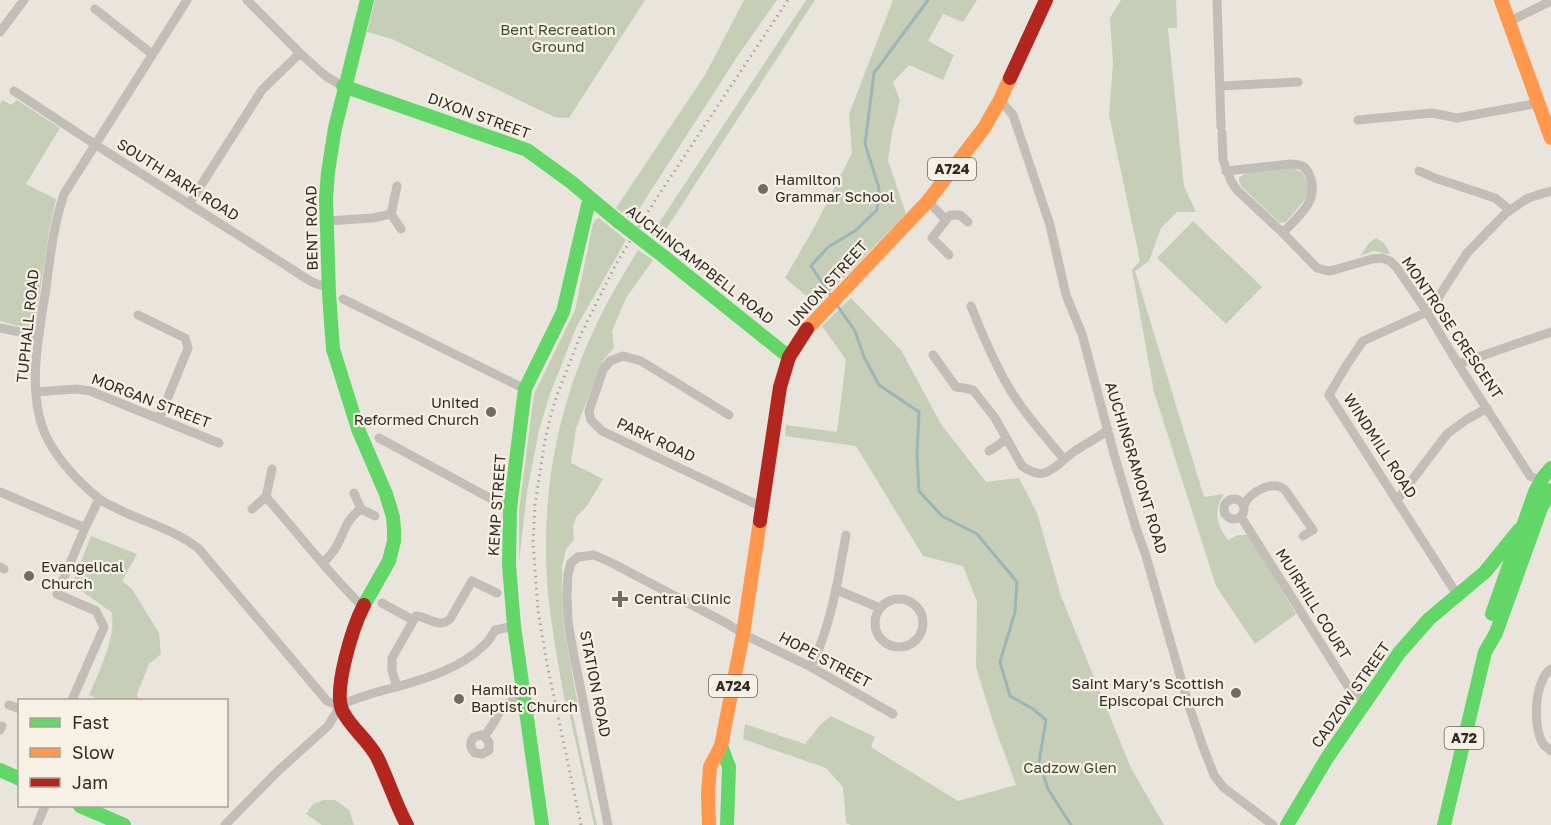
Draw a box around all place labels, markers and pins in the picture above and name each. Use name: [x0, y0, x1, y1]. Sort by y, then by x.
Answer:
place label: Hamilton Grammar School: [775, 170, 894, 205]
marker: Hamilton Grammar School: [756, 182, 770, 196]
place label: United Reformed Church: [354, 393, 479, 428]
marker: United Reformed Church: [484, 405, 498, 419]
place label: Evangelical Church: [41, 557, 124, 592]
marker: Evangelical Church: [22, 569, 36, 583]
place label: Central Clinic: [634, 589, 731, 607]
marker: Central Clinic: [611, 590, 629, 608]
place label: Saint Mary's Scottish Episcopal Church: [1072, 674, 1224, 709]
place label: Hamilton Baptist Church: [471, 680, 578, 715]
marker: Saint Mary's Scottish Episcopal Church: [1229, 686, 1243, 700]
marker: Hamilton Baptist Church: [452, 692, 466, 706]

